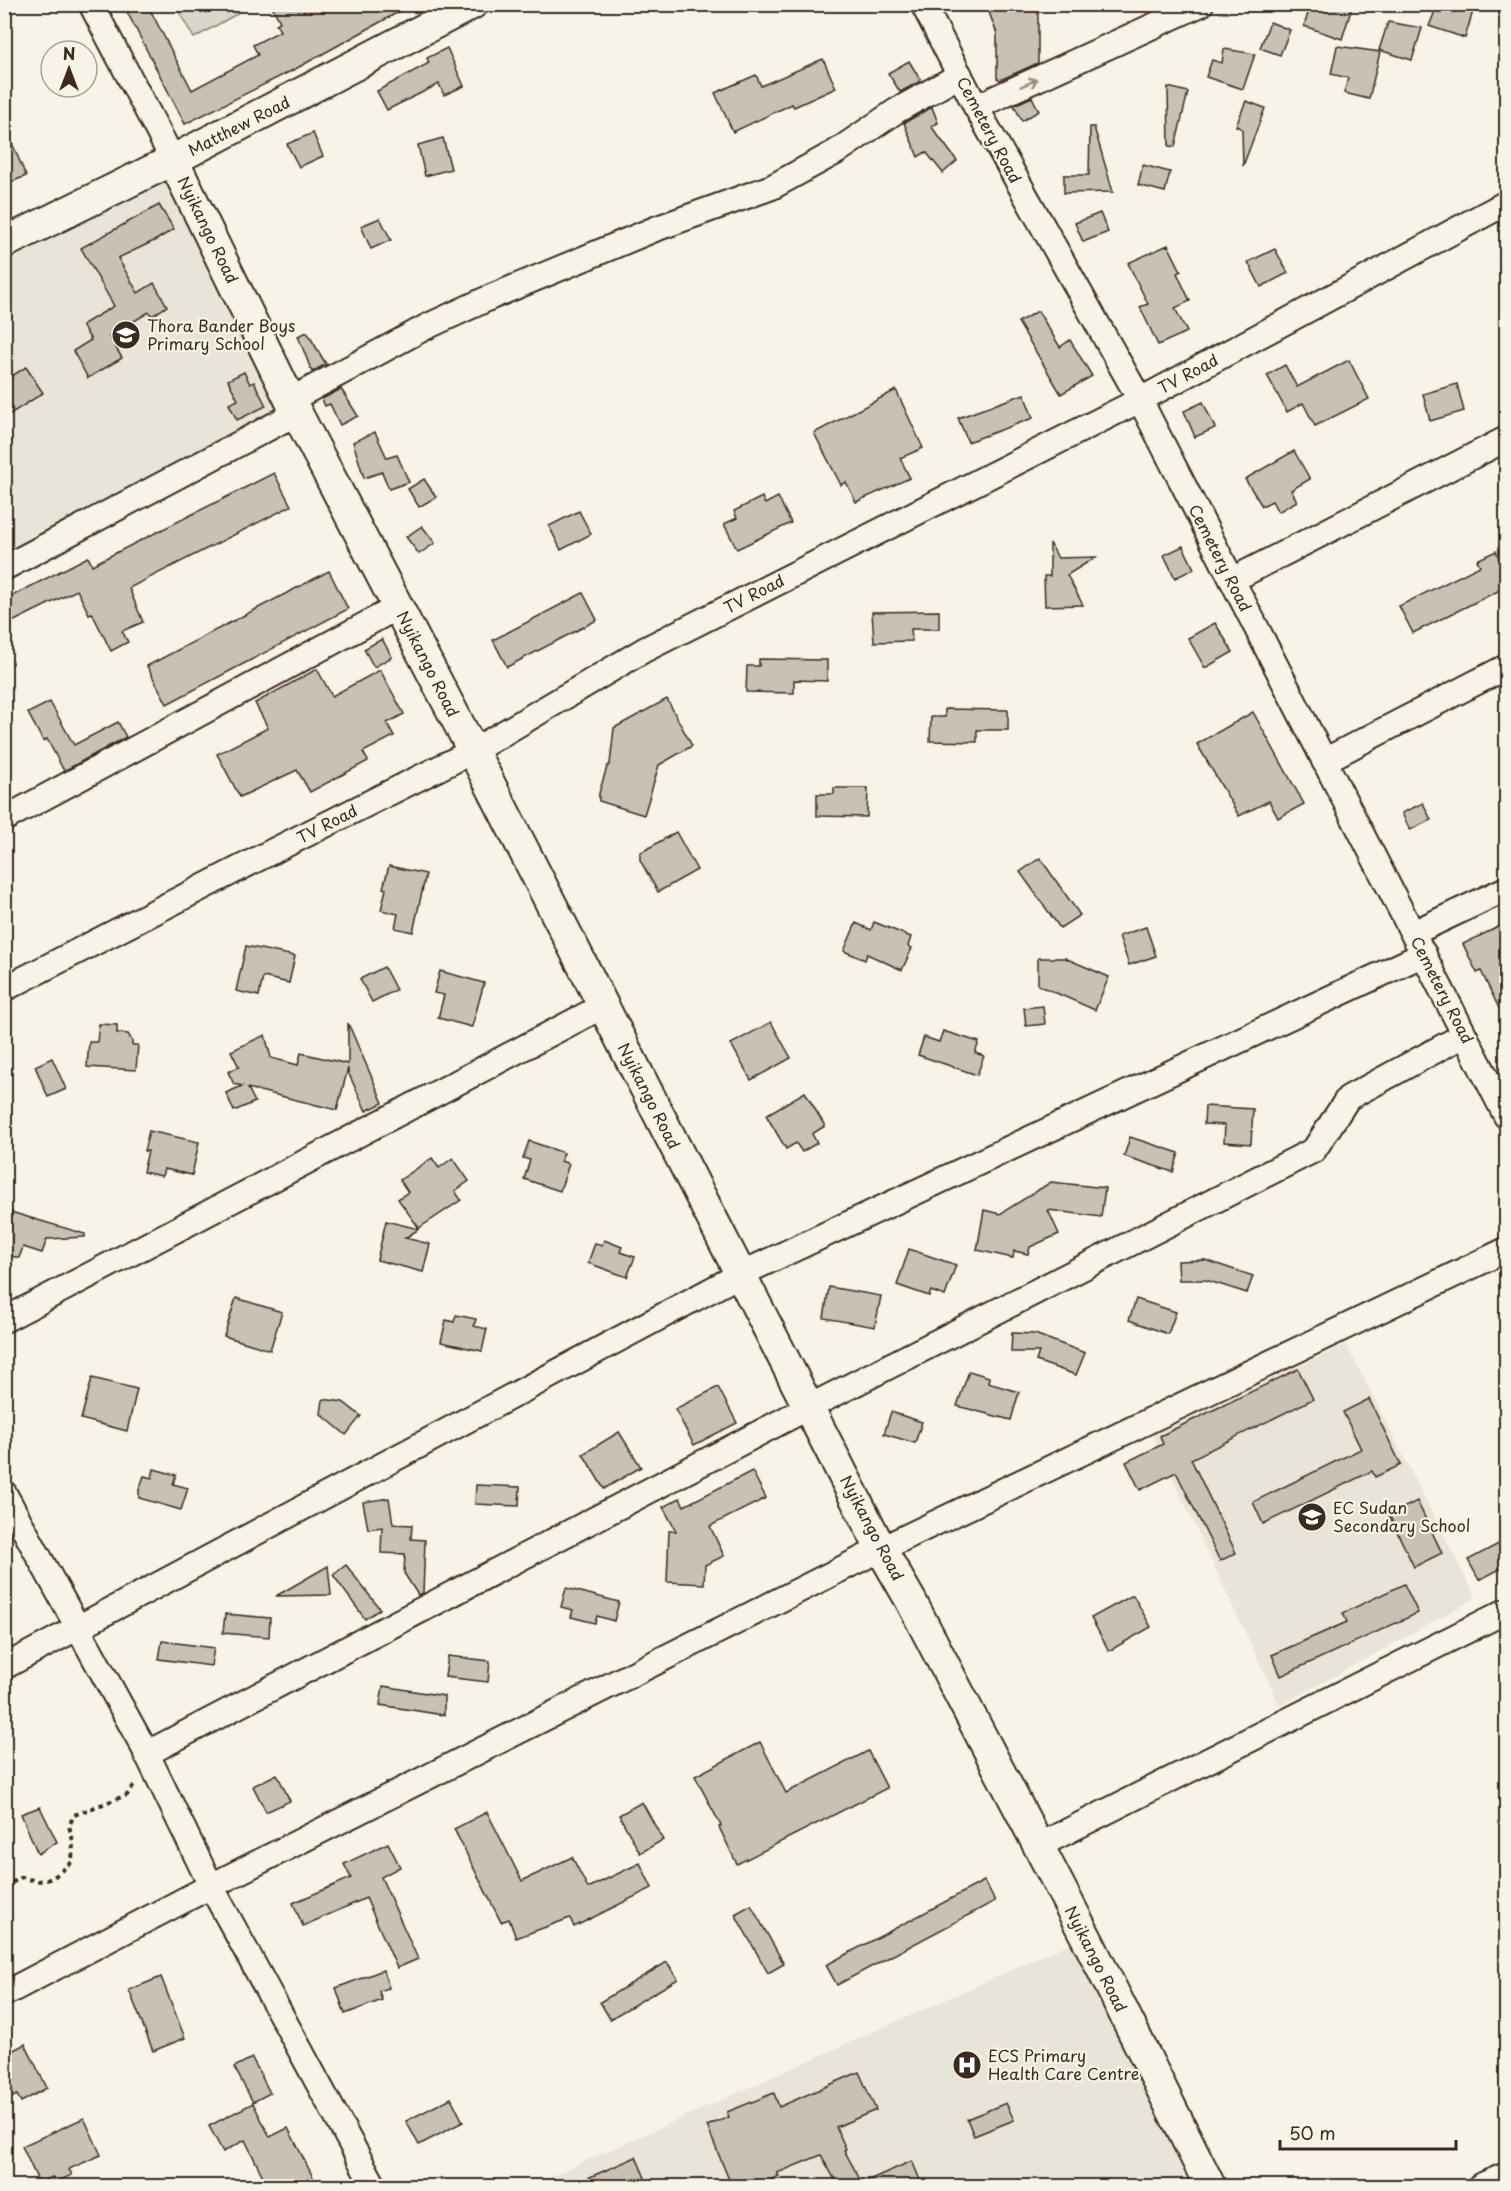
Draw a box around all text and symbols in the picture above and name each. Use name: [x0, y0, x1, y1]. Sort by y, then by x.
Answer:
north arrow: [39, 39, 99, 99]
text: N: [63, 41, 75, 65]
street label: Cemetery Road: [952, 72, 1028, 187]
one-way arrow: [1020, 77, 1038, 88]
street label: Matthew Road: [183, 89, 294, 161]
street label: Nyikango Road: [173, 172, 245, 287]
place label: Thora Bander Boys Primary School: [147, 313, 295, 355]
school or university icon: Thora Bander Boys Primary School: [110, 319, 142, 351]
street label: TV Road: [1153, 347, 1222, 399]
street label: Cemetery Road: [1183, 500, 1258, 615]
street label: TV Road: [719, 568, 788, 619]
street label: Nyikango Road: [392, 606, 466, 721]
street label: TV Road: [292, 798, 361, 849]
street label: Cemetery Road: [1405, 932, 1480, 1047]
street label: Nyikango Road: [613, 1038, 687, 1153]
street label: Nyikango Road: [835, 1471, 911, 1584]
place label: EC Sudan Secondary School: [1333, 1495, 1470, 1537]
school or university icon: EC Sudan Secondary School: [1296, 1501, 1328, 1533]
street label: Nyikango Road: [1060, 1901, 1134, 2016]
place label: ECS Primary Health Care Centre: [988, 2043, 1139, 2085]
hospital icon: ECS Primary Health Care Centre: [951, 2049, 983, 2081]
scale bar: [1280, 2113, 1456, 2151]
text: 50 m: [1289, 2119, 1336, 2146]

